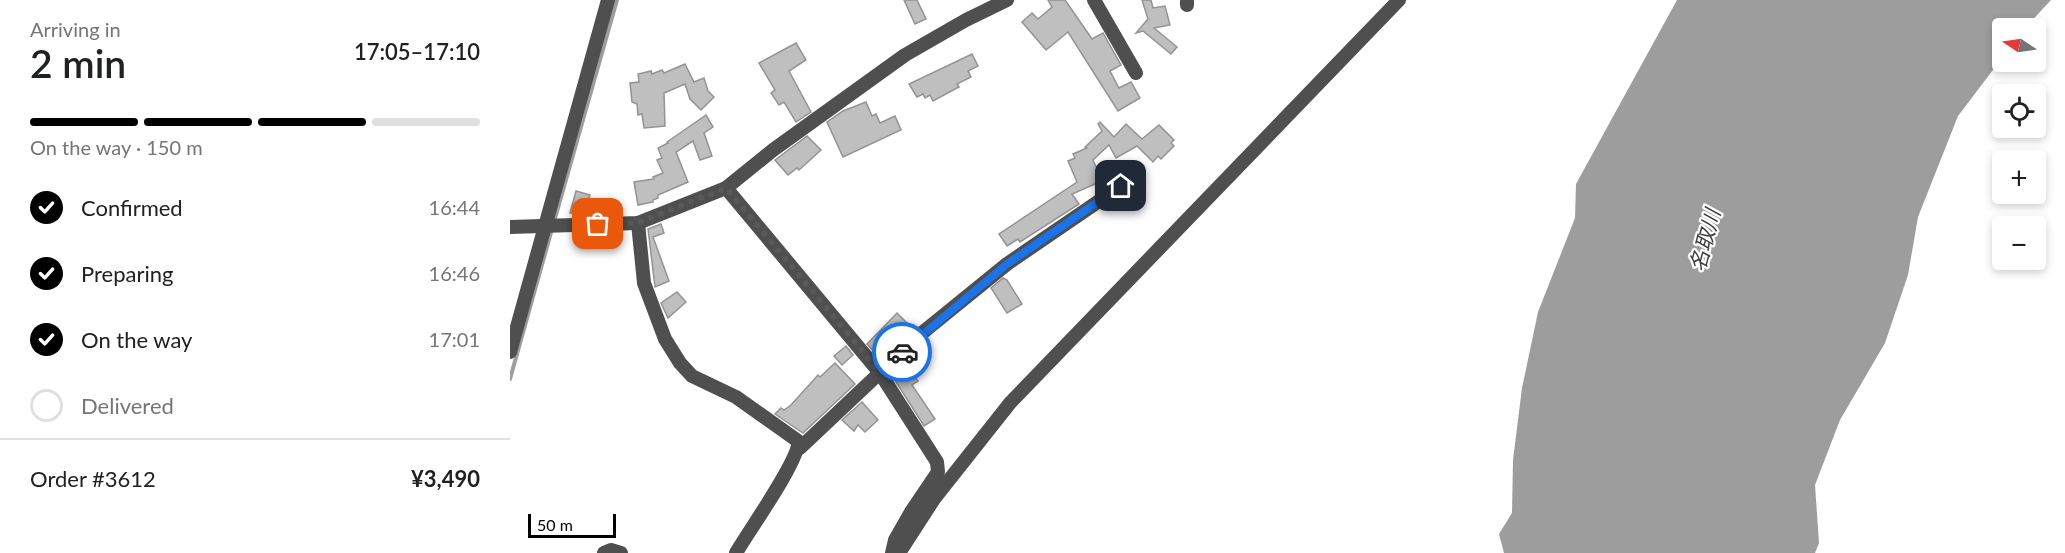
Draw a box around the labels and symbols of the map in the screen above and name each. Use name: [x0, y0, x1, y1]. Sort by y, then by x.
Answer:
north arrow: [1992, 18, 2046, 72]
pin: [1095, 160, 1146, 211]
pin: [572, 198, 623, 249]
water label: 名取川: [1684, 204, 1725, 274]
courier: [872, 322, 932, 382]
scale bar: [528, 511, 616, 538]

